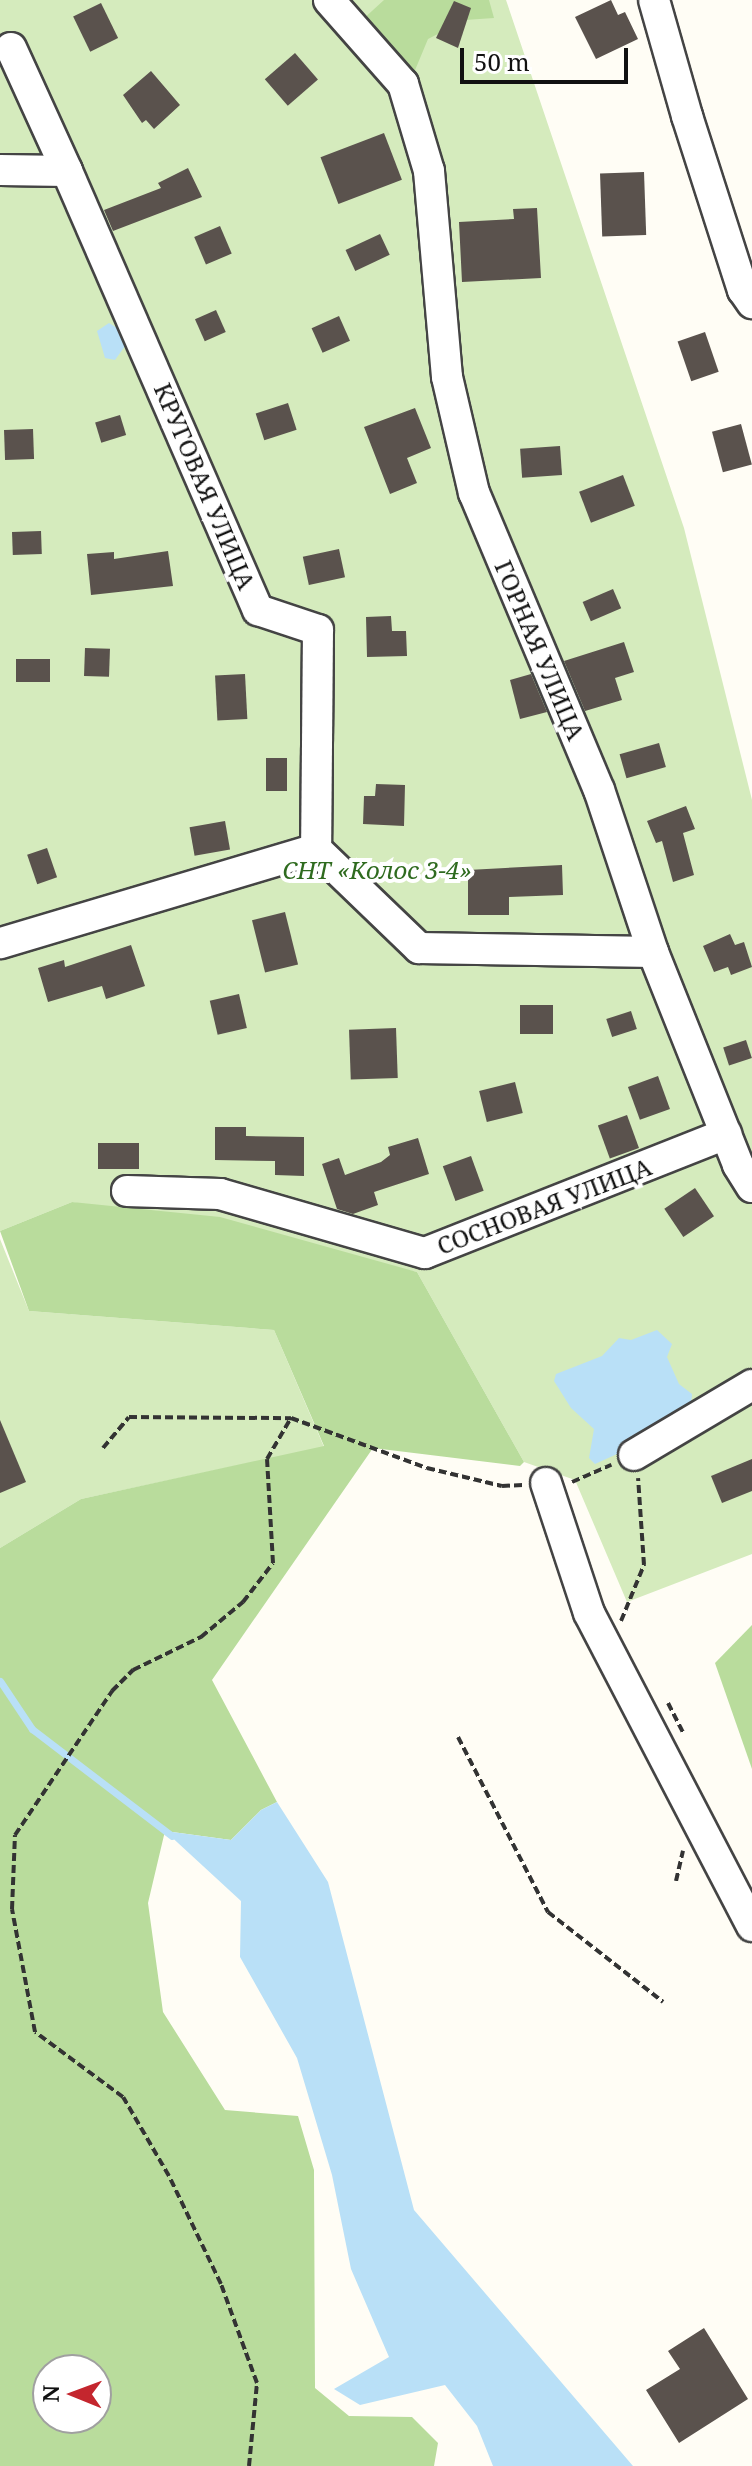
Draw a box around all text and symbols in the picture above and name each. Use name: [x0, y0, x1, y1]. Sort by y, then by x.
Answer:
scale bar: [464, 32, 632, 82]
text: 50 m: [474, 45, 530, 78]
street label: КРУГОВАЯ УЛИЦА: [148, 378, 262, 594]
street label: ГОРНАЯ УЛИЦА: [489, 556, 591, 744]
park label: СНТ «Колос 3-4»: [282, 856, 472, 884]
street label: СОСНОВАЯ УЛИЦА: [433, 1152, 655, 1260]
north arrow: [32, 2354, 112, 2434]
text: N: [35, 2385, 65, 2403]

